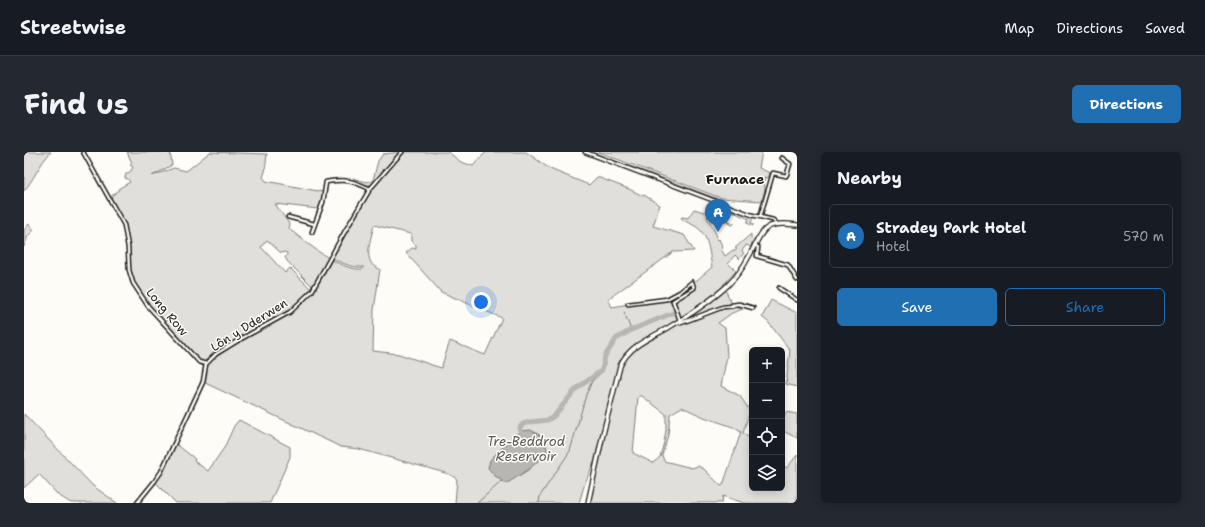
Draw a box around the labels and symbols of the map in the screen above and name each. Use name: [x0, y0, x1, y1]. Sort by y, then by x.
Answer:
district label: Furnace: [706, 170, 764, 188]
pin: A: [705, 199, 731, 232]
street label: Long Row: [142, 285, 192, 340]
your location: [471, 292, 491, 312]
street label: Lôn y Dderwen: [208, 295, 290, 355]
water label: Tre-Beddrod Reservoir: [487, 433, 566, 465]

